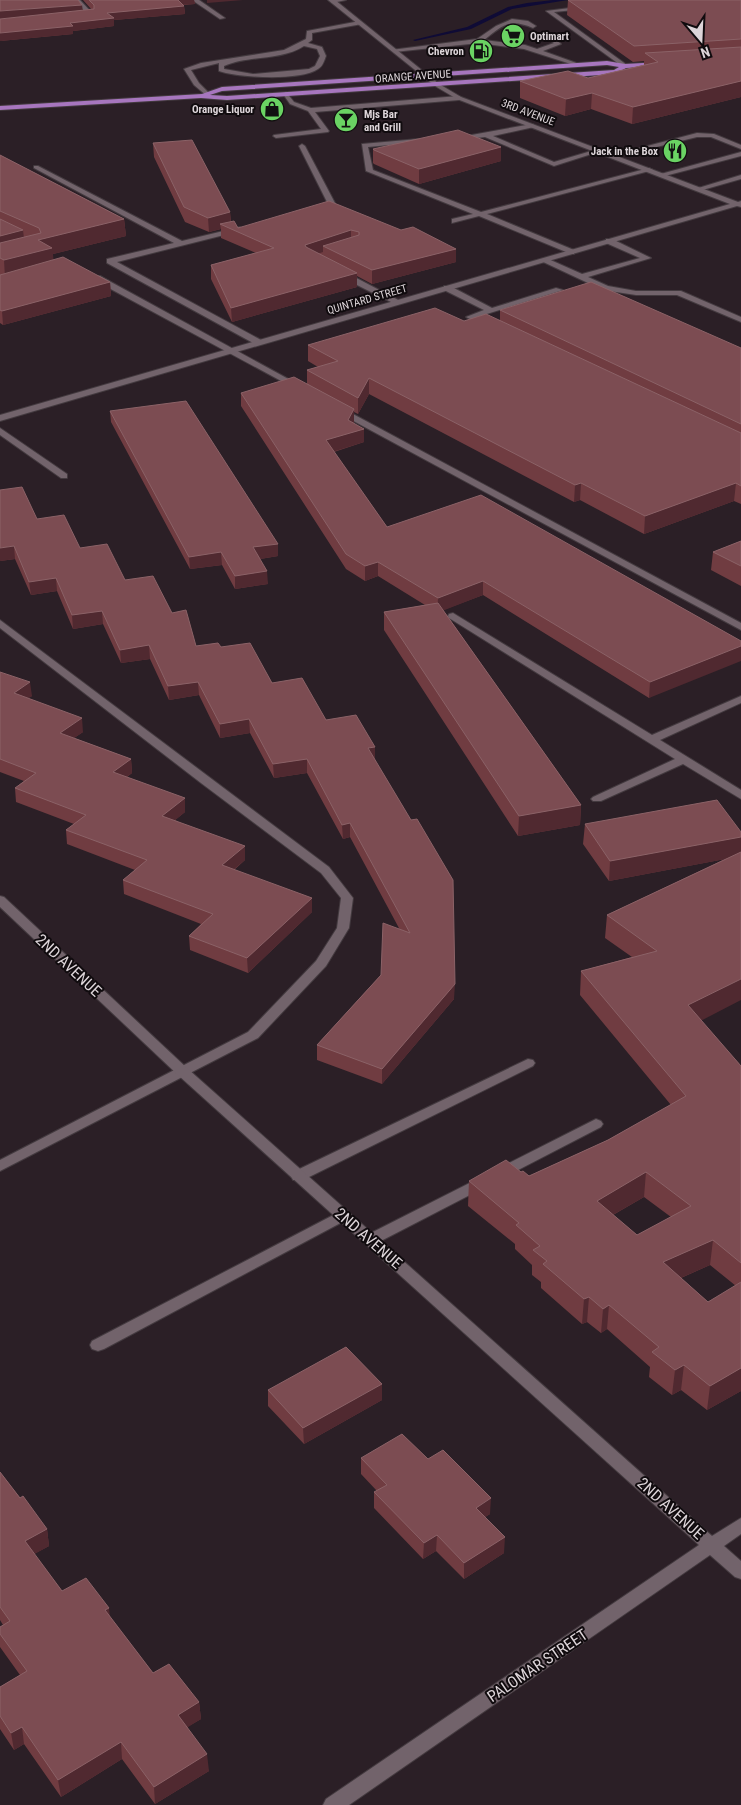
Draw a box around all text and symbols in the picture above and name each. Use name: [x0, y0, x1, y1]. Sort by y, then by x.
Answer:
north arrow: [676, 15, 726, 65]
supermarket icon: Optimart: [500, 23, 526, 49]
place label: Optimart: [530, 30, 569, 43]
fuel station icon: Chevron: [468, 38, 494, 64]
text: N: [699, 43, 712, 61]
place label: Chevron: [428, 45, 464, 58]
street label: ORANGE AVENUE: [375, 67, 452, 86]
shop icon: Orange Liquor: [259, 96, 285, 122]
street label: 3RD AVENUE: [499, 96, 557, 129]
place label: Orange Liquor: [192, 103, 254, 116]
bar icon: Mjs Bar and Grill: [333, 107, 359, 133]
place label: Mjs Bar and Grill: [364, 108, 401, 134]
restaurant icon: Jack in the Box: [662, 138, 688, 164]
place label: Jack in the Box: [591, 145, 658, 158]
street label: QUINTARD STREET: [326, 282, 409, 317]
street label: 2ND AVENUE: [32, 930, 106, 1001]
street label: 2ND AVENUE: [331, 1204, 406, 1273]
street label: 2ND AVENUE: [633, 1474, 708, 1543]
street label: PALOMAR STREET: [484, 1625, 591, 1706]

